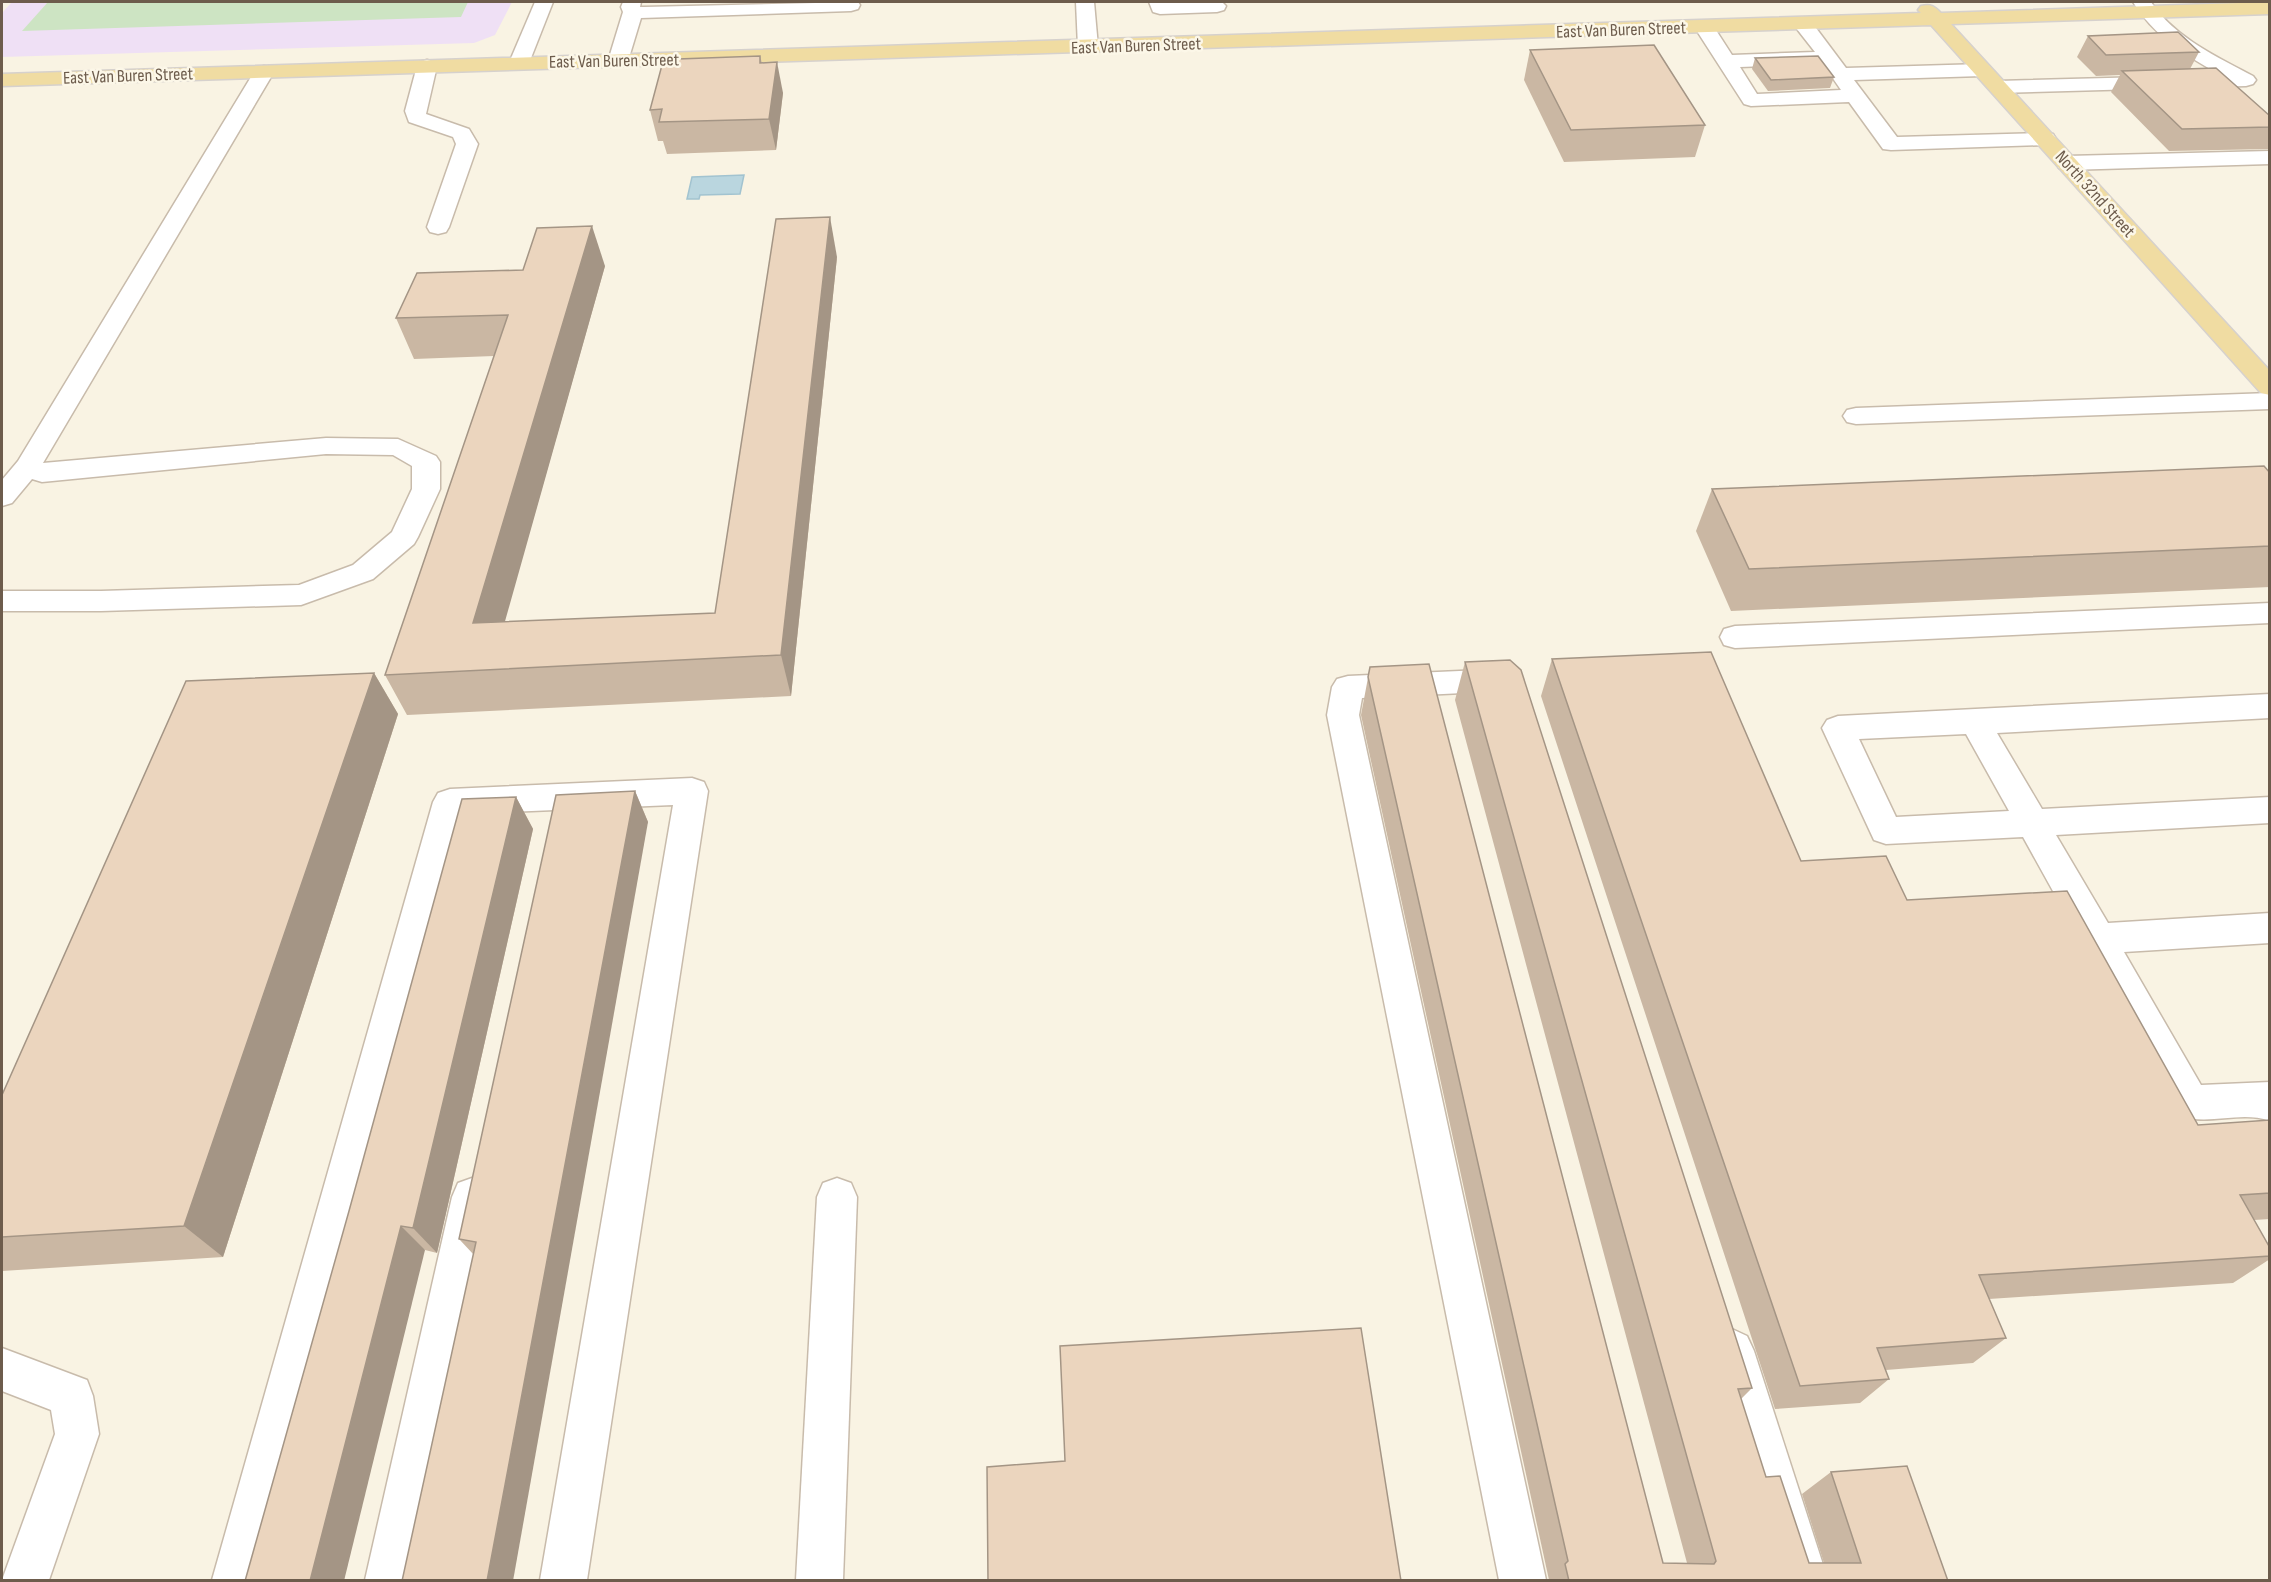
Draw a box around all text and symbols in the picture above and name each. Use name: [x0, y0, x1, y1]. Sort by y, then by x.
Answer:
street label: East Van Buren Street: [1556, 17, 1687, 43]
street label: East Van Buren Street: [1071, 33, 1202, 59]
street label: East Van Buren Street: [549, 49, 680, 73]
street label: East Van Buren Street: [63, 63, 194, 89]
street label: North 32nd Street: [2051, 146, 2140, 242]

